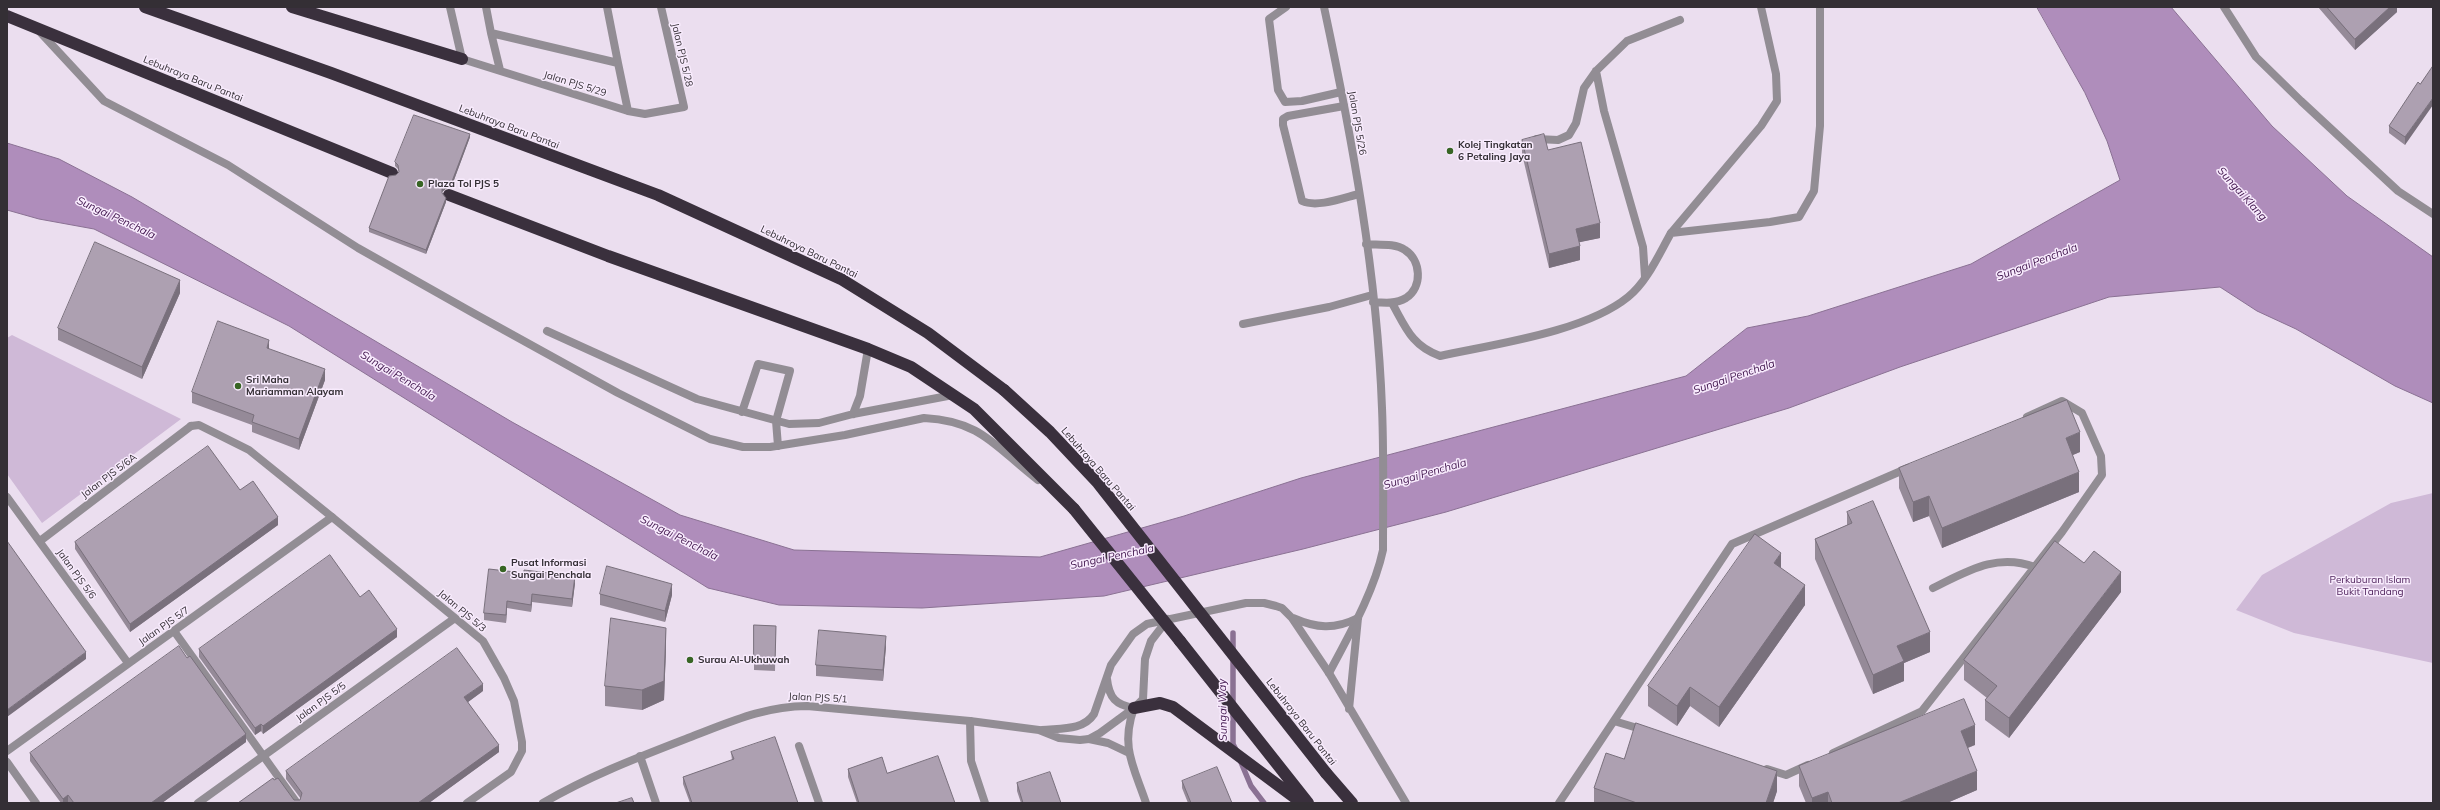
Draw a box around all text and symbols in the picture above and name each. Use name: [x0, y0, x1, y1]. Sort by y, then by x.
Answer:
street label: Jalan PJS 5/28: [669, 22, 695, 88]
street label: Lebuhraya Baru Pantai: [141, 53, 245, 105]
street label: Jalan PJS 5/29: [542, 69, 608, 99]
street label: Jalan PJS 5/26: [1345, 90, 1369, 156]
street label: Lebuhraya Baru Pantai: [457, 102, 561, 152]
place label: Kolej Tingkatan 6 Petaling Jaya: [1458, 139, 1533, 162]
marker: Kolej Tingkatan 6 Petaling Jaya: [1445, 146, 1455, 156]
water label: Sungai Klang: [2214, 164, 2270, 224]
place label: Plaza Tol PJS 5: [428, 178, 499, 190]
marker: Plaza Tol PJS 5: [415, 179, 425, 189]
water label: Sungai Penchala: [75, 194, 157, 242]
street label: Lebuhraya Baru Pantai: [758, 223, 860, 281]
water label: Sungai Penchala: [1995, 241, 2079, 283]
water label: Sungai Penchala: [358, 348, 438, 404]
water label: Sungai Penchala: [1691, 357, 1777, 397]
place label: Sri Maha Mariamman Alayam: [246, 374, 343, 398]
marker: Sri Maha Mariamman Alayam: [233, 381, 243, 391]
street label: Lebuhraya Baru Pantai: [1058, 425, 1138, 513]
street label: Jalan PJS 5/6A: [79, 451, 139, 501]
water label: Sungai Penchala: [1382, 456, 1468, 492]
water label: Sungai Penchala: [638, 513, 720, 563]
water label: Sungai Penchala: [1069, 542, 1155, 572]
street label: Jalan PJS 5/6: [54, 547, 98, 601]
place label: Pusat Informasi Sungai Penchala: [511, 557, 591, 580]
marker: Pusat Informasi Sungai Penchala: [498, 564, 508, 574]
park label: Perkuburan Islam Bukit Tandang: [2330, 574, 2410, 598]
street label: Jalan PJS 5/3: [436, 587, 488, 635]
street label: Jalan PJS 5/7: [136, 604, 192, 648]
place label: Surau Al-Ukhuwah: [698, 654, 790, 666]
marker: Surau Al-Ukhuwah: [685, 655, 695, 665]
street label: Lebuhraya Baru Pantai: [1263, 676, 1339, 768]
water label: Sungai Way: [1216, 679, 1230, 741]
street label: Jalan PJS 5/5: [294, 680, 348, 724]
street label: Jalan PJS 5/1: [788, 690, 848, 706]

